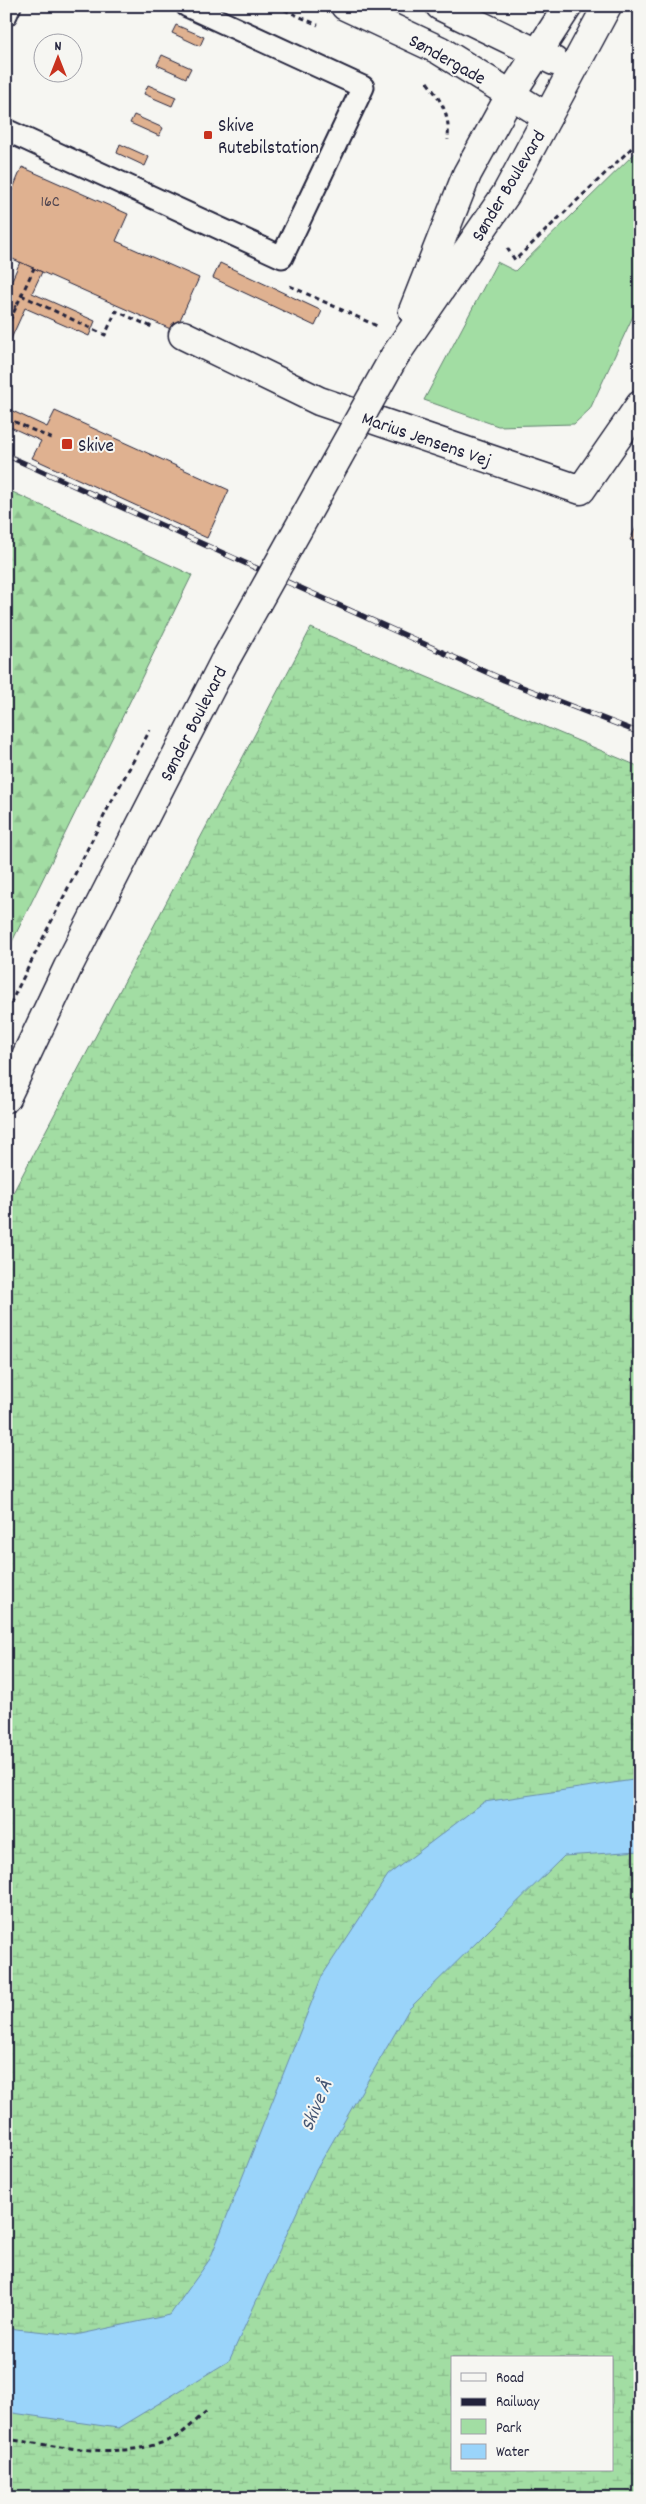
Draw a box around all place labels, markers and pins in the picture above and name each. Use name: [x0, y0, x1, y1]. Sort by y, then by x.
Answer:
place label: Skive Rutebilstation: [218, 114, 319, 163]
marker: Skive Rutebilstation: [202, 129, 214, 141]
place label: Skive: [78, 434, 114, 461]
marker: Skive: [60, 437, 74, 451]

